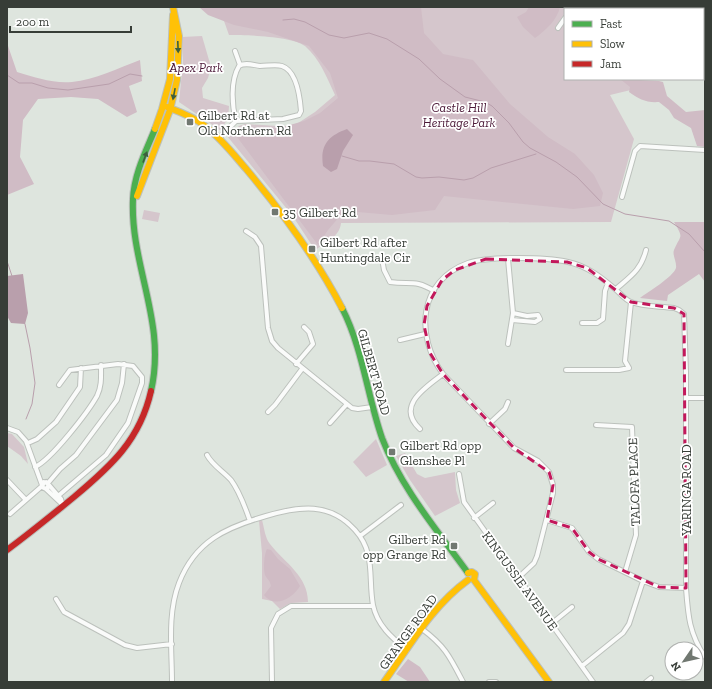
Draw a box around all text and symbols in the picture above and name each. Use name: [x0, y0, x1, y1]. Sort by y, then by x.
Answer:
scale bar: [10, 8, 131, 34]
legend: [564, 8, 704, 80]
text: 200 m: [16, 15, 50, 29]
text: Fast: [600, 17, 623, 31]
text: Slow: [600, 37, 626, 51]
one-way arrow: [175, 41, 182, 53]
text: Jam: [600, 57, 622, 71]
park label: Apex Park: [168, 60, 223, 75]
one-way arrow: [171, 88, 177, 100]
park label: Castle Hill Heritage Park: [423, 100, 496, 130]
place label: Gilbert Rd at Old Northern Rd: [198, 108, 291, 138]
marker: Gilbert Rd at Old Northern Rd: [185, 117, 195, 127]
one-way arrow: [142, 150, 148, 162]
place label: 35 Gilbert Rd: [283, 205, 356, 220]
marker: 35 Gilbert Rd: [270, 207, 280, 217]
place label: Gilbert Rd after Huntingdale Cir: [320, 235, 411, 265]
marker: Gilbert Rd after Huntingdale Cir: [307, 244, 317, 254]
street label: GILBERT ROAD: [355, 327, 393, 417]
street label: TALOFA PLACE: [625, 437, 643, 526]
place label: Gilbert Rd opp Glenshee Pl: [400, 438, 481, 468]
street label: YARINGA ROAD: [679, 444, 694, 537]
marker: Gilbert Rd opp Glenshee Pl: [387, 447, 397, 457]
street label: KINGUSSIE AVENUE: [479, 529, 561, 634]
place label: Gilbert Rd opp Grange Rd: [363, 532, 446, 562]
marker: Gilbert Rd opp Grange Rd: [449, 541, 459, 551]
street label: GRANGE ROAD: [376, 592, 440, 672]
north arrow: [664, 641, 704, 681]
text: N: [668, 659, 684, 673]

